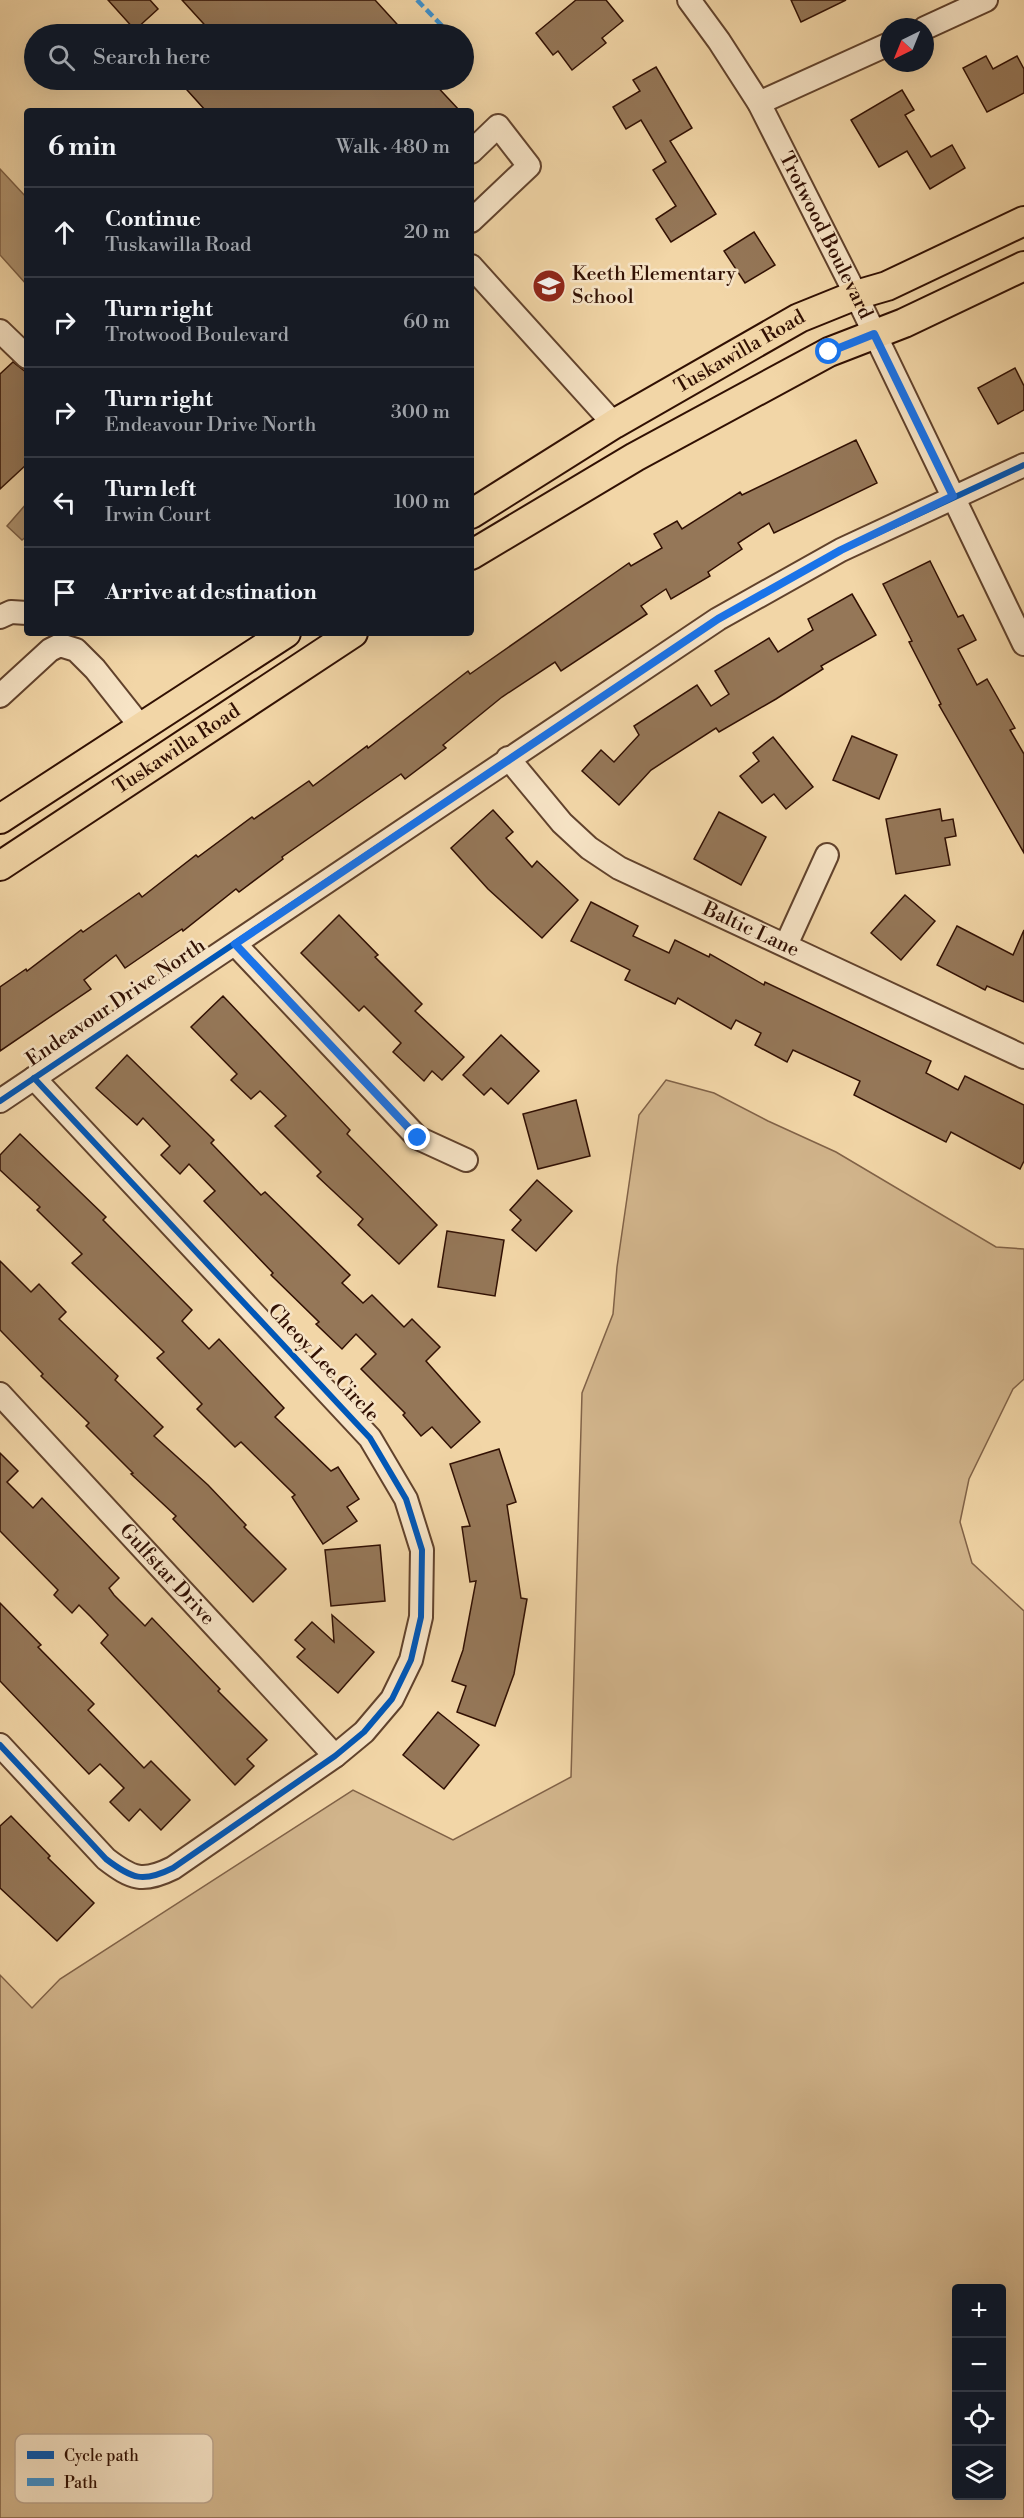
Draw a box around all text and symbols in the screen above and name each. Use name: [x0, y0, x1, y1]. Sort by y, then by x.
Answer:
north arrow: [880, 18, 934, 72]
search box: [24, 24, 474, 90]
icon: search: [45, 41, 78, 74]
text: Search here: [93, 44, 210, 71]
text: 6 min: [48, 131, 116, 163]
text: Walk · 480 m: [336, 135, 450, 160]
street label: Trotwood Boulevard: [773, 148, 878, 324]
text: Continue: [105, 206, 201, 233]
icon: ahead: [48, 216, 81, 249]
text: 20 m: [404, 220, 450, 245]
text: Tuskawilla Road: [105, 233, 251, 258]
place label: Keeth Elementary School: [572, 262, 736, 310]
school or university icon: Keeth Elementary School: [531, 268, 567, 304]
text: Turn right: [105, 296, 213, 323]
street label: Tuskawilla Road: [670, 304, 810, 399]
icon: right: [48, 306, 81, 339]
text: 60 m: [403, 310, 450, 335]
text: Trotwood Boulevard: [105, 323, 289, 348]
route start: [815, 338, 841, 364]
text: Turn right: [105, 386, 213, 413]
icon: right: [48, 396, 81, 429]
text: 300 m: [391, 400, 450, 425]
text: Endeavour Drive North: [105, 413, 316, 438]
text: Turn left: [105, 476, 196, 503]
icon: left: [48, 486, 81, 519]
text: 100 m: [394, 490, 450, 515]
text: Irwin Court: [105, 503, 211, 528]
icon: arrive: [48, 576, 81, 609]
text: Arrive at destination: [105, 579, 317, 606]
street label: Tuskawilla Road: [109, 698, 246, 800]
street label: Baltic Lane: [698, 896, 803, 963]
street label: Endeavour Drive North: [21, 933, 211, 1072]
route end: [404, 1124, 430, 1150]
street label: Cheoy Lee Circle: [262, 1299, 384, 1427]
street label: Gulfstar Drive: [114, 1518, 220, 1631]
map controls: [952, 2284, 1006, 2500]
button: +: [952, 2284, 1006, 2338]
button: −: [952, 2338, 1006, 2392]
button: locate: [952, 2392, 1006, 2446]
legend: [15, 2434, 213, 2503]
text: Cycle path: [64, 2446, 139, 2466]
button: layers: [952, 2446, 1006, 2500]
text: Path: [64, 2473, 98, 2493]

